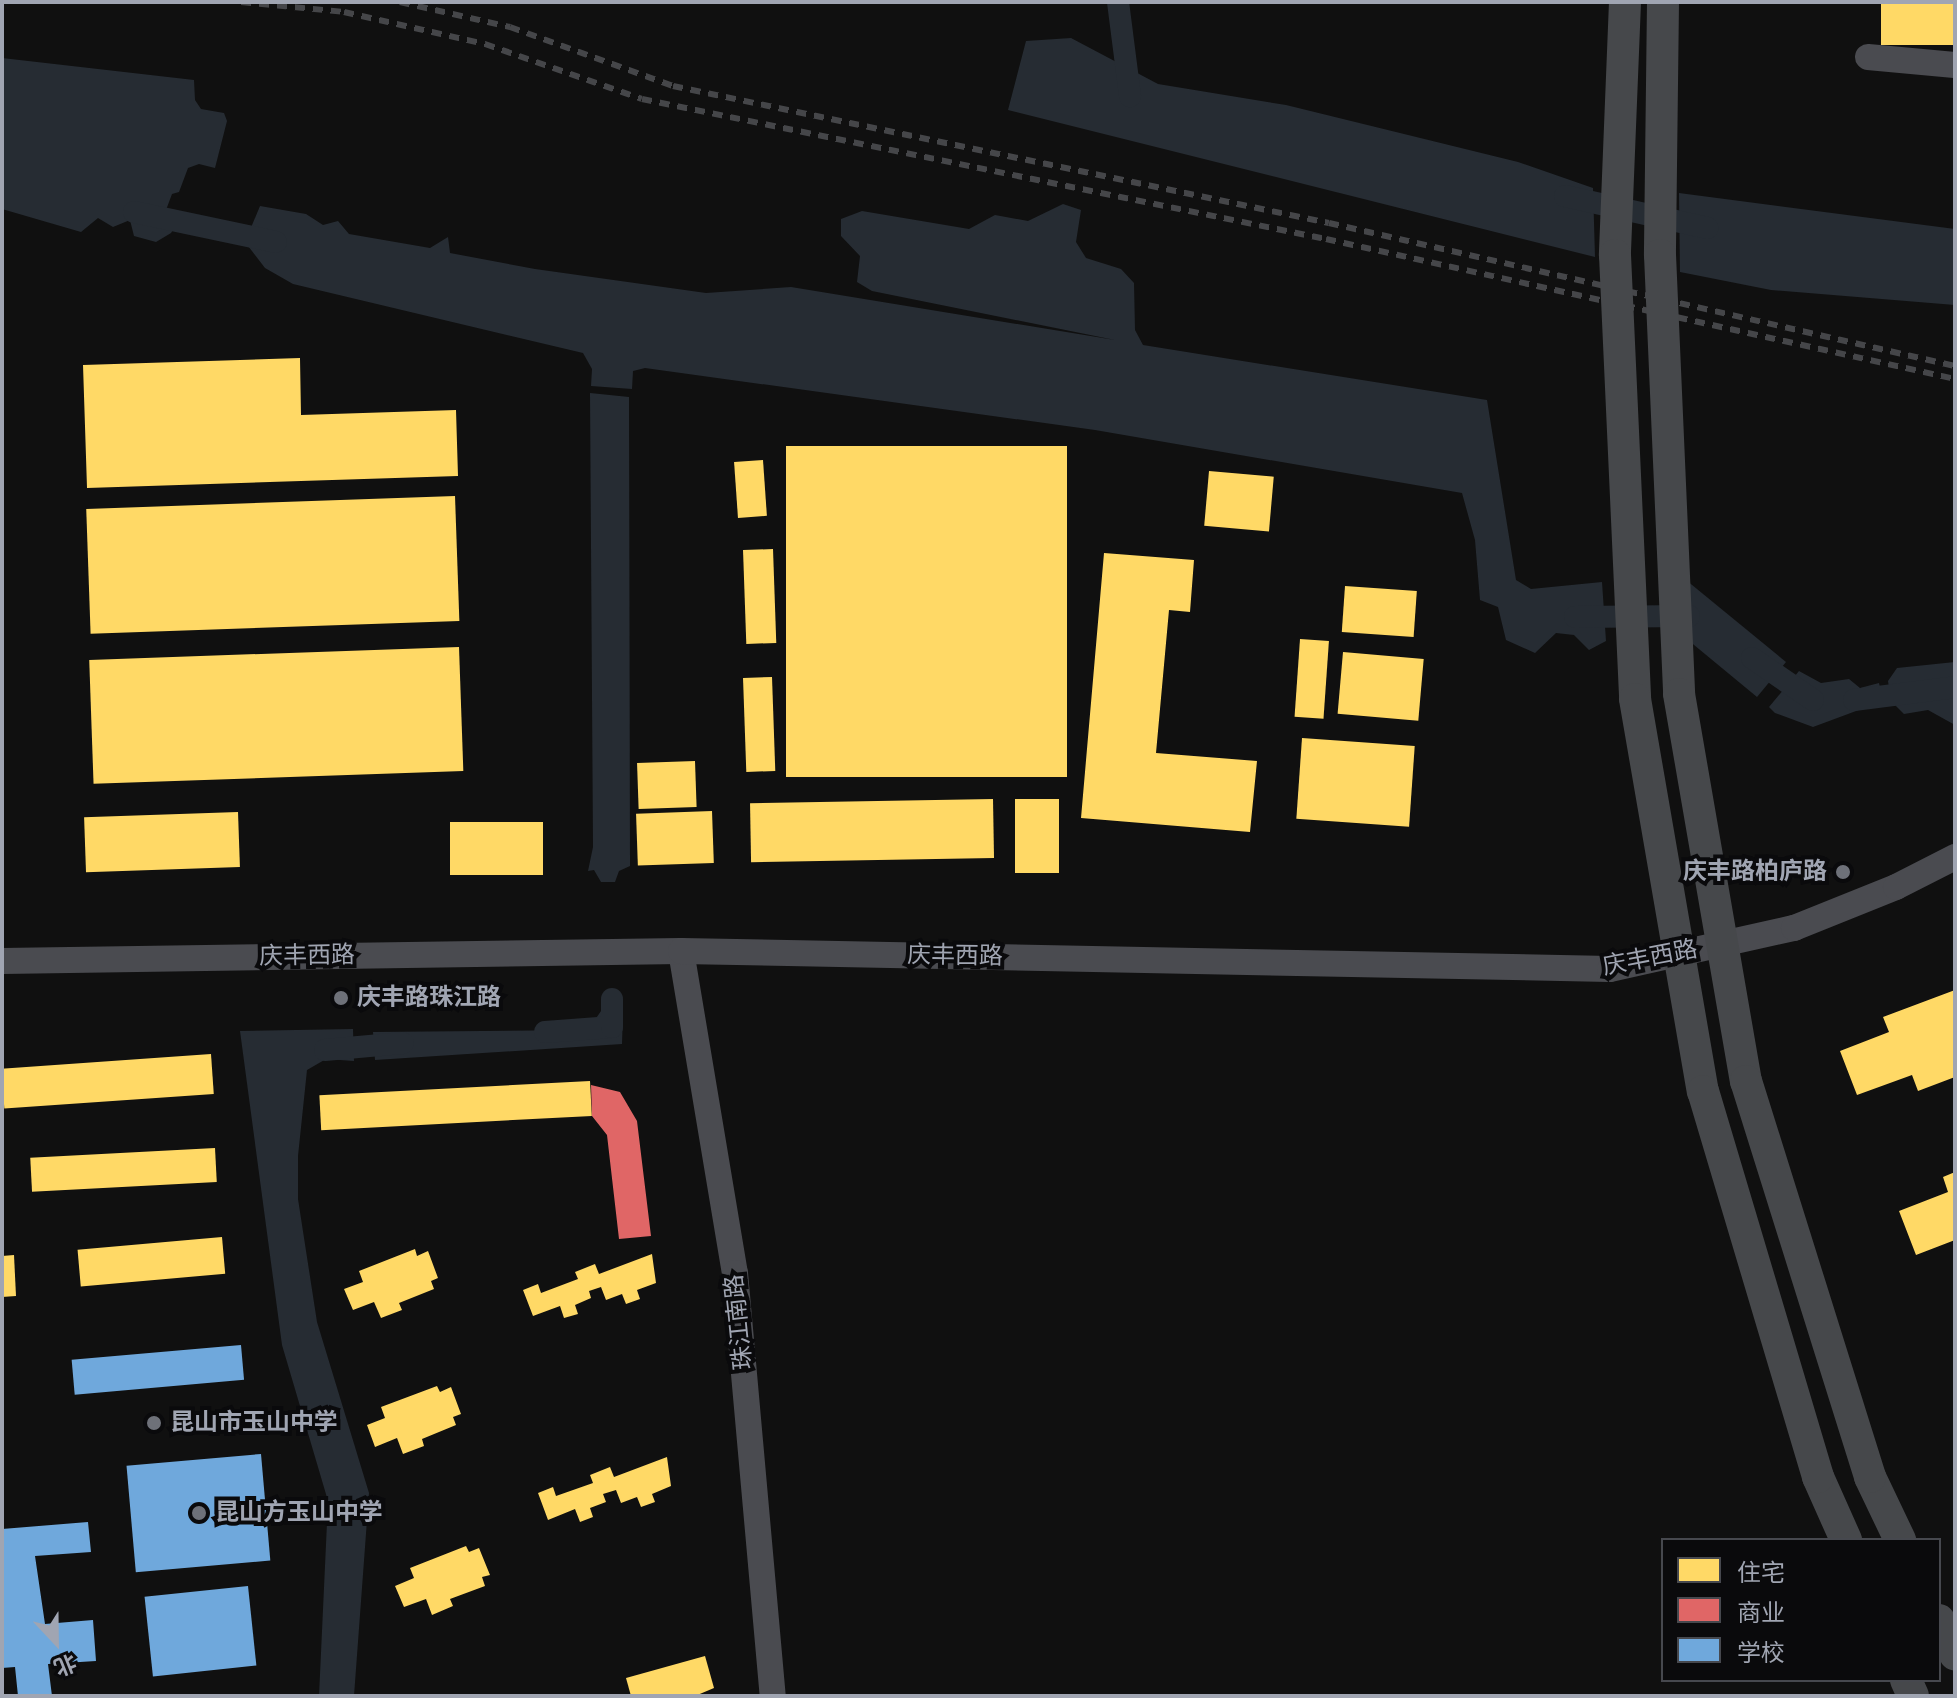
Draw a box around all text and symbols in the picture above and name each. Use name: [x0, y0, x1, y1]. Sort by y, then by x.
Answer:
place label: 庆丰路柏庐路: [1683, 858, 1827, 886]
marker: 庆丰路柏庐路: [1834, 863, 1852, 881]
street label: 庆丰西路: [1600, 935, 1700, 981]
street label: 庆丰西路: [259, 941, 355, 971]
street label: 庆丰西路: [907, 941, 1003, 971]
place label: 庆丰路珠江路: [357, 984, 501, 1012]
marker: 庆丰路珠江路: [332, 989, 350, 1007]
street label: 珠江南路: [720, 1273, 758, 1371]
place label: 昆山市玉山中学: [170, 1409, 338, 1437]
marker: 昆山市玉山中学: [145, 1414, 163, 1432]
place label: 昆山方玉山中学: [215, 1499, 383, 1527]
marker: 昆山方玉山中学: [190, 1504, 208, 1522]
legend: [1661, 1538, 1941, 1682]
text: 住宅: [1737, 1559, 1785, 1587]
text: 商业: [1737, 1599, 1785, 1627]
north arrow: [16, 1602, 96, 1682]
text: 学校: [1737, 1639, 1785, 1667]
text: 北: [50, 1648, 80, 1681]

